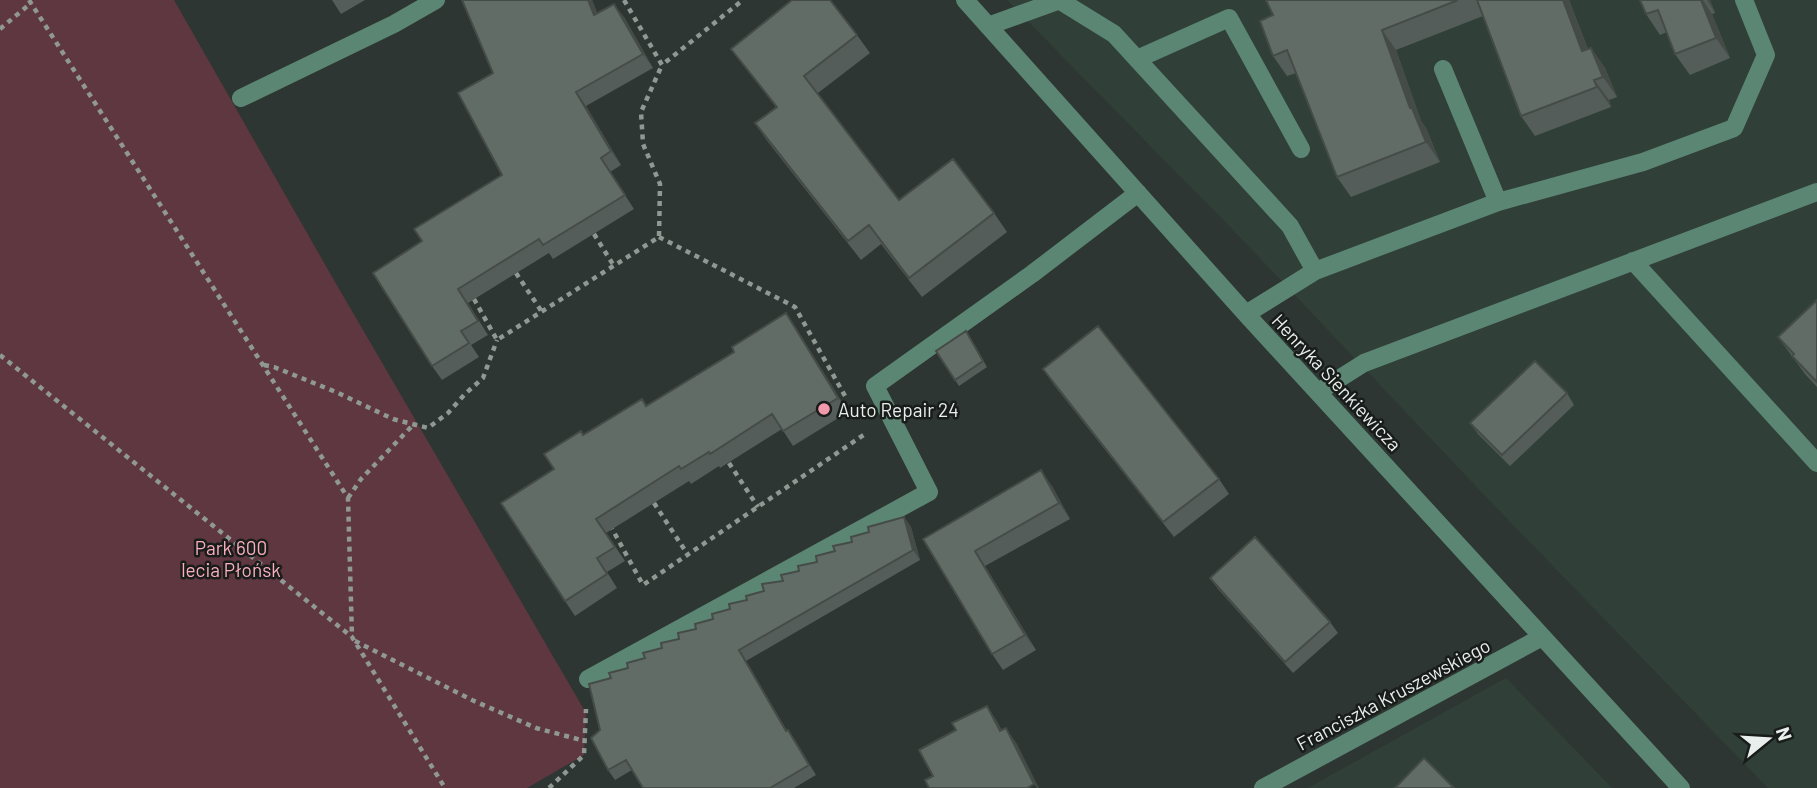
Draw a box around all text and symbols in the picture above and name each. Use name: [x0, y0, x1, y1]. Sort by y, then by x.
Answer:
street label: Henryka Sienkiewicza: [1268, 309, 1406, 455]
place label: Auto Repair 24: [838, 398, 959, 421]
marker: Auto Repair 24: [816, 401, 832, 417]
park label: Park 600 lecia Płońsk: [181, 536, 281, 581]
street label: Franciszka Kruszewskiego: [1292, 633, 1494, 755]
north arrow: [1733, 704, 1803, 774]
text: N: [1772, 724, 1798, 743]

